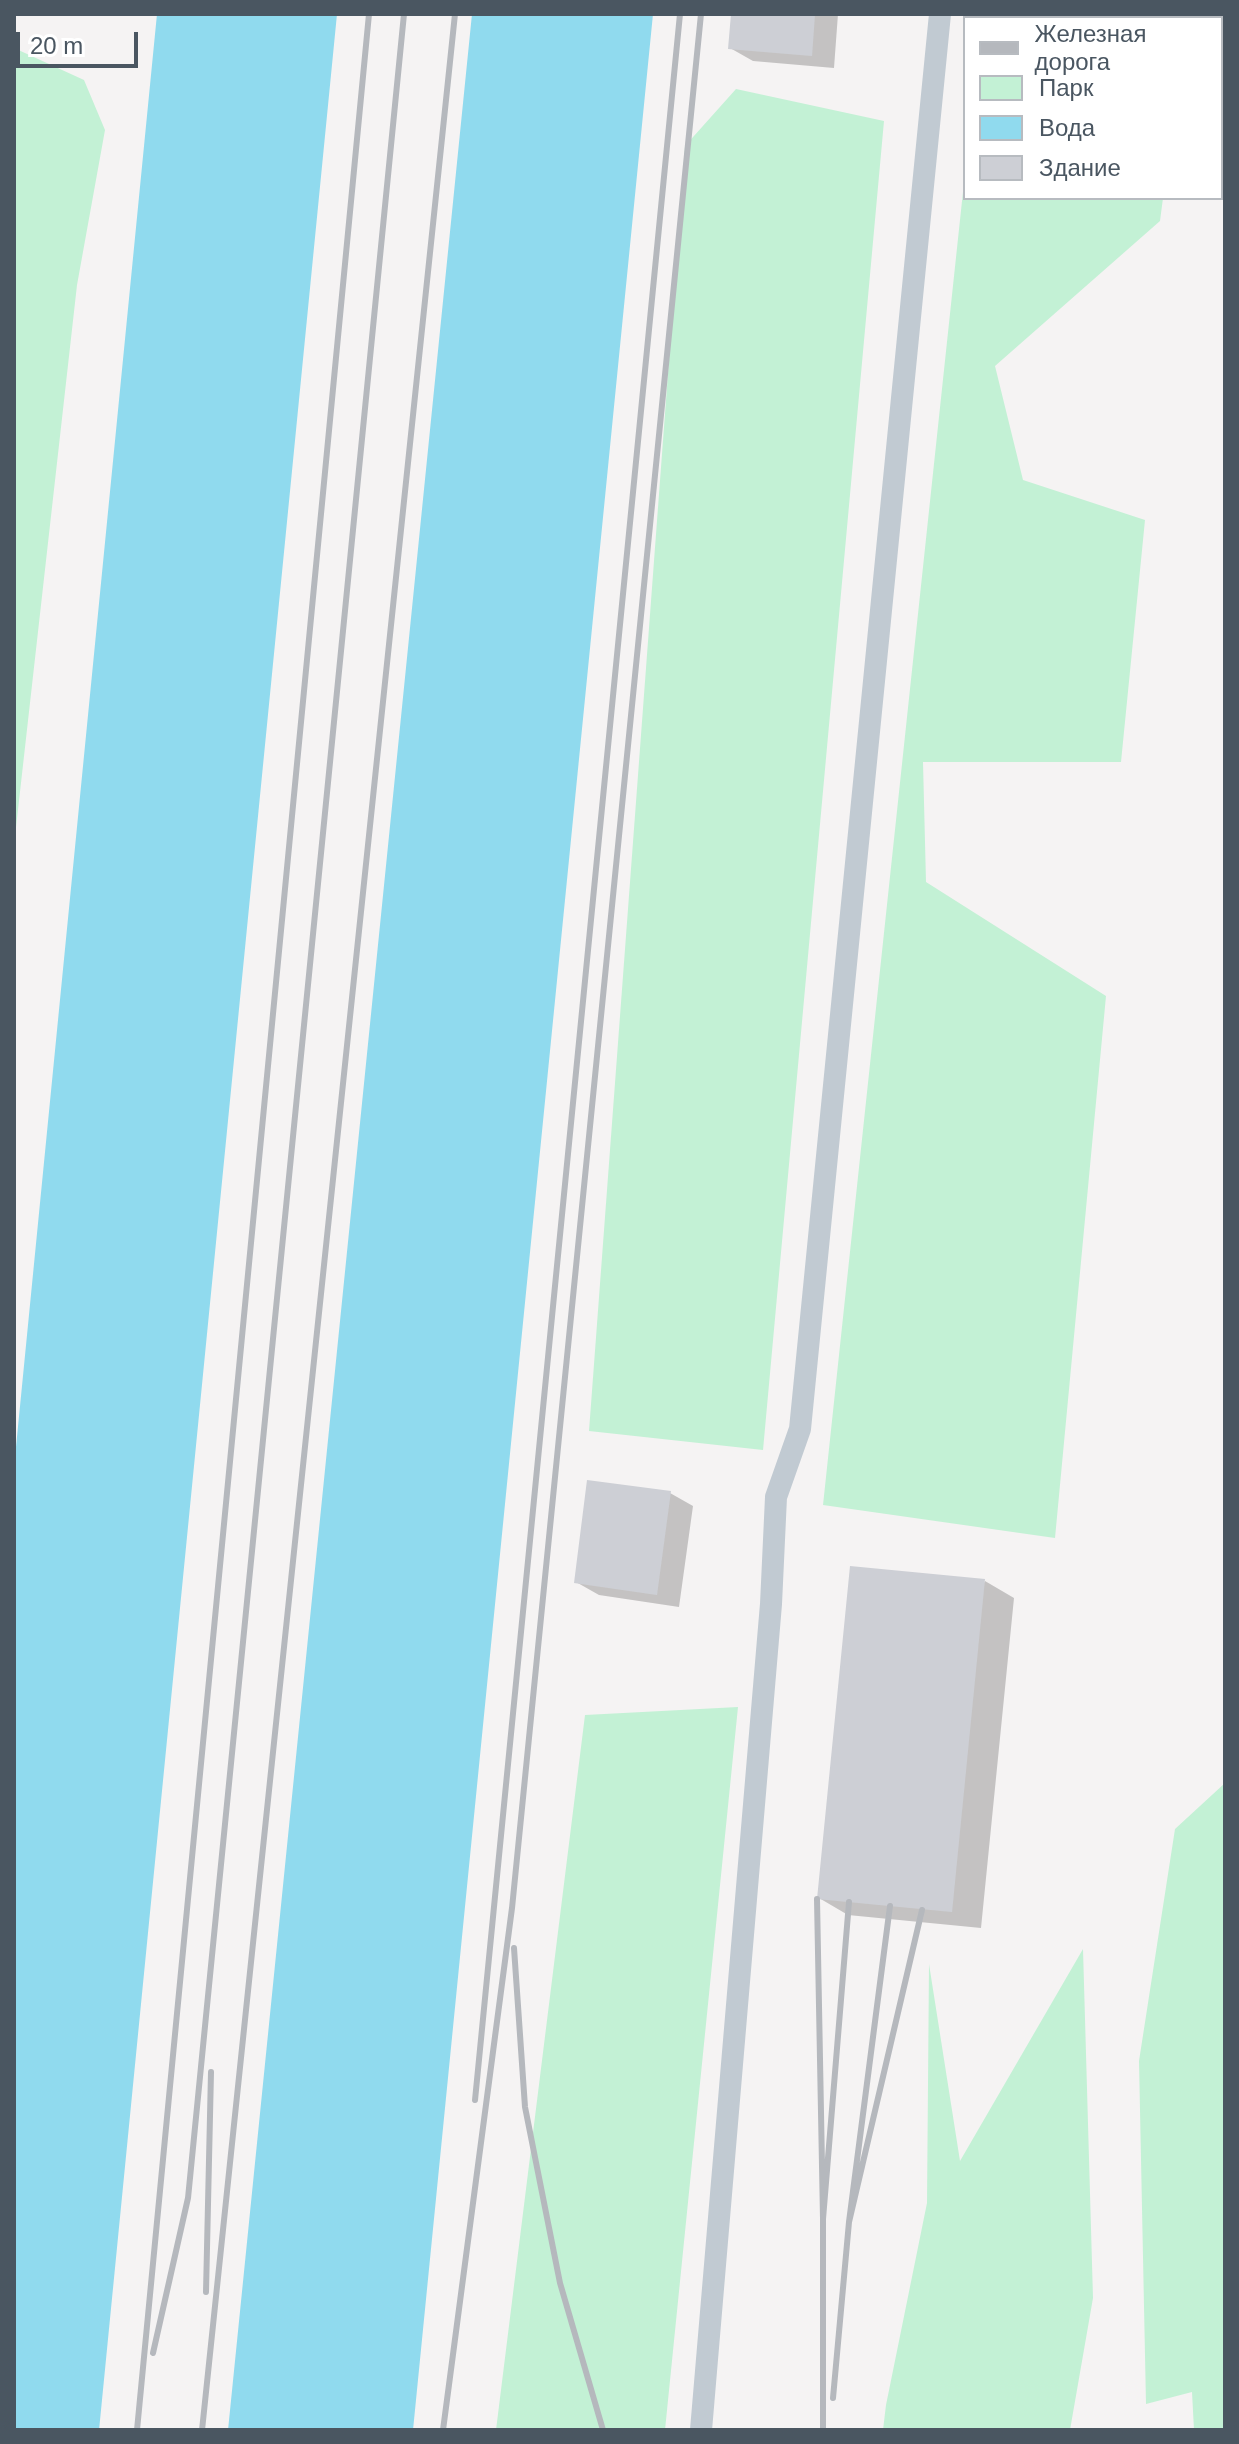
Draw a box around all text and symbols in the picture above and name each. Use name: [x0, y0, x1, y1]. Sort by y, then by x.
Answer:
scale bar: [20, 16, 142, 66]
legend: [963, 16, 1223, 200]
text: Железная дорога: [1035, 20, 1146, 75]
text: 20 m: [30, 32, 83, 59]
text: Парк: [1039, 74, 1093, 101]
text: Вода: [1039, 114, 1095, 141]
text: Здание: [1039, 154, 1121, 181]

